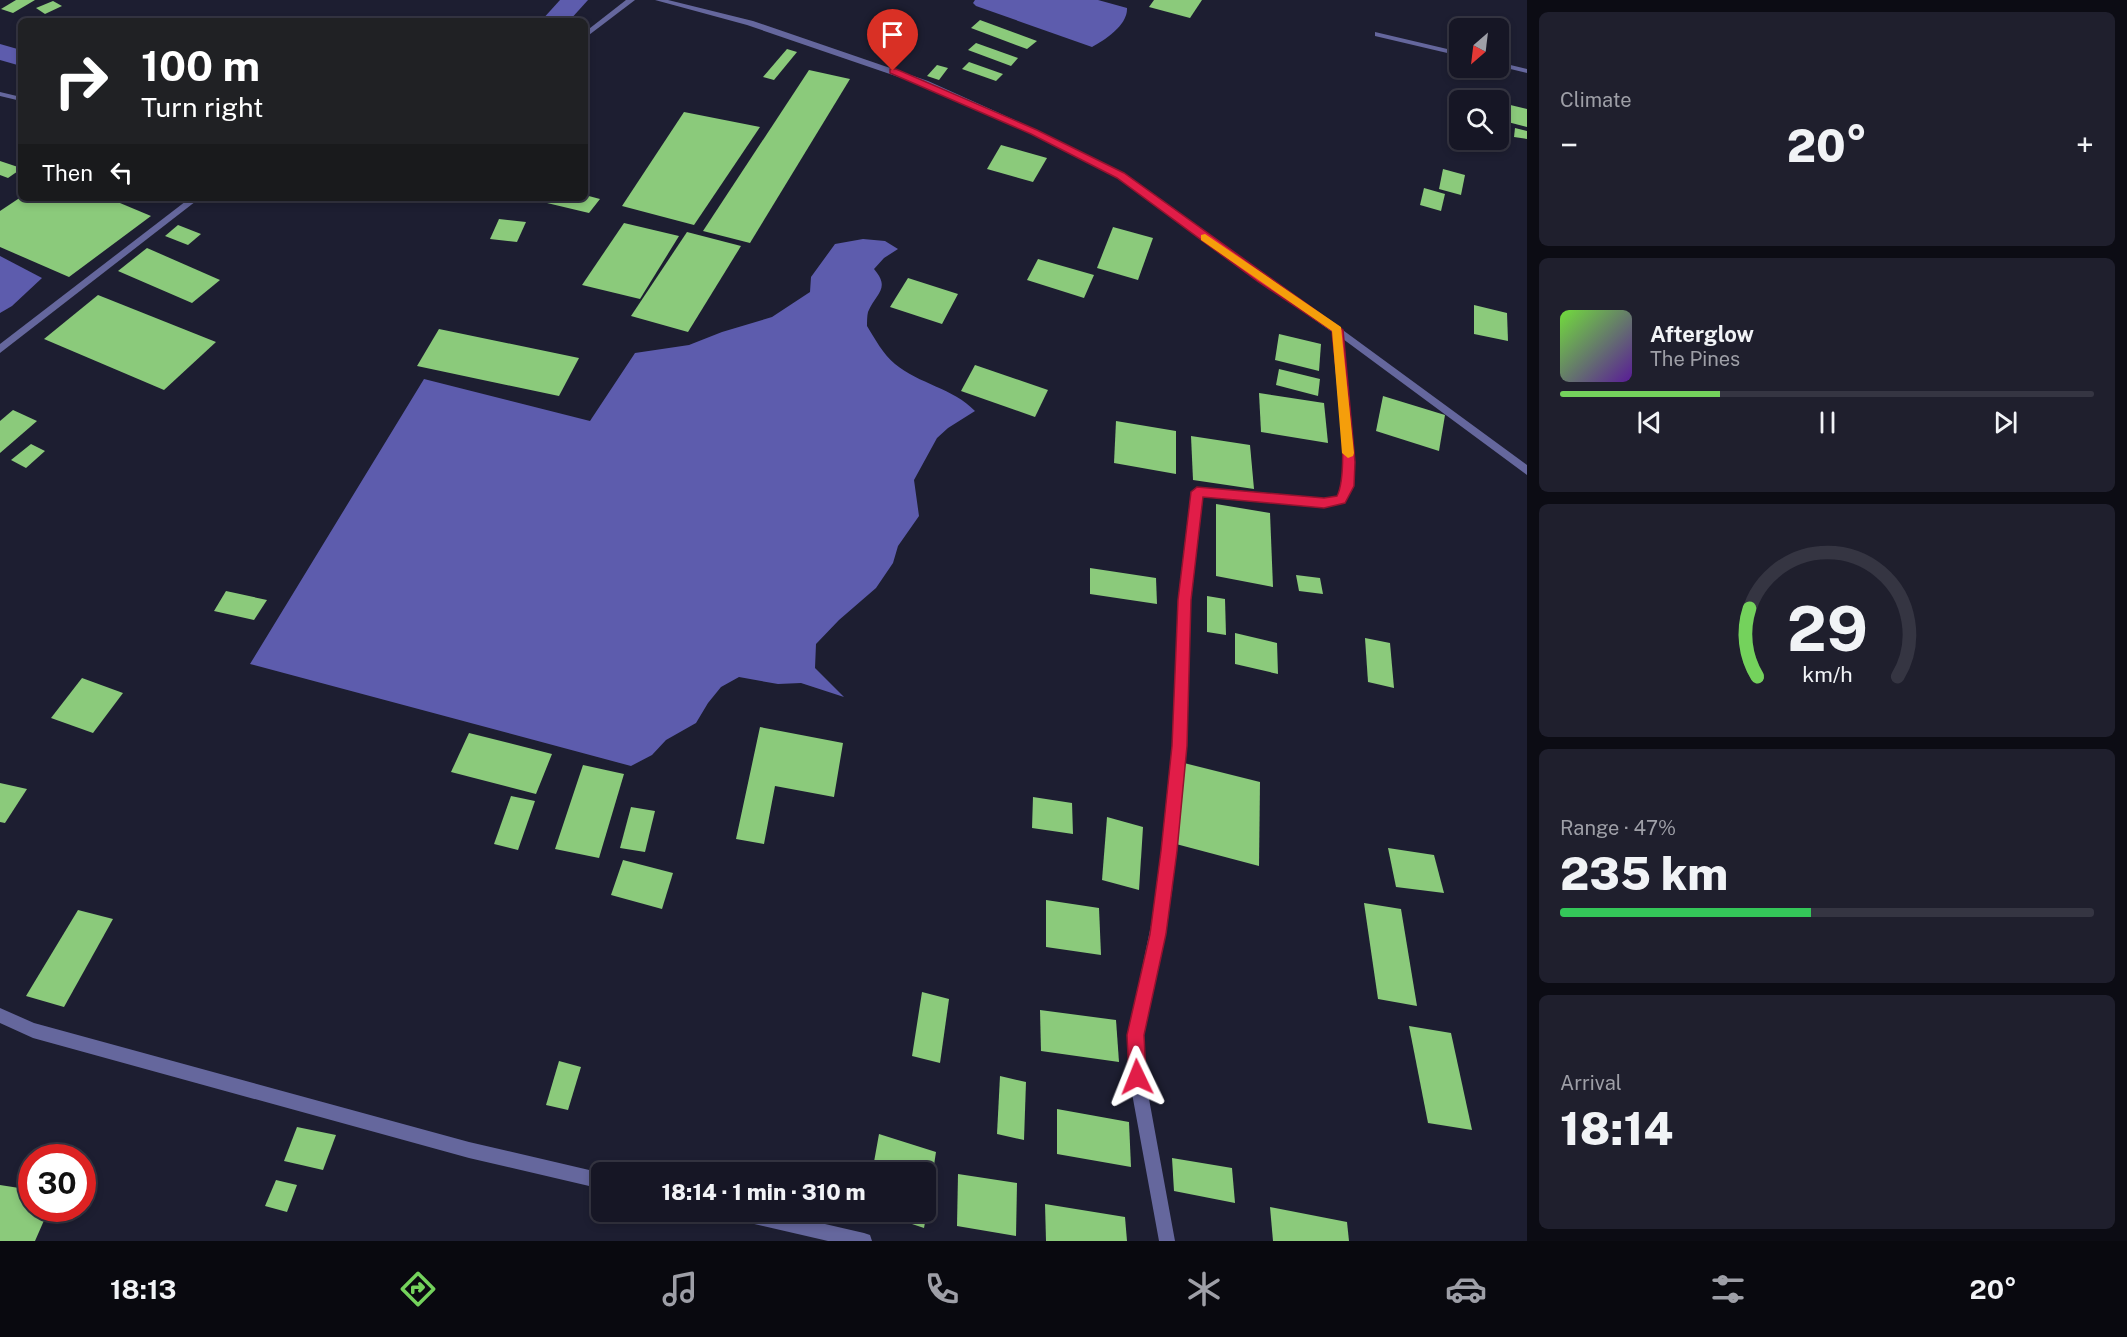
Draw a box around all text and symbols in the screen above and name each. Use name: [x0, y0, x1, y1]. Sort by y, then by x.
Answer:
pin: [867, 9, 918, 71]
icon: arrive: [876, 18, 909, 51]
north arrow: [1449, 18, 1509, 78]
map controls: [1449, 18, 1509, 150]
text: 100 m: [141, 41, 260, 90]
icon: right: [42, 42, 120, 120]
text: Climate: [1560, 88, 1632, 112]
button: search: [1449, 90, 1509, 150]
text: Turn right: [141, 91, 264, 123]
text: 20°: [1787, 119, 1867, 172]
text: −: [1560, 126, 1578, 164]
text: +: [2076, 126, 2094, 164]
icon: left: [105, 156, 138, 189]
text: Then: [42, 160, 93, 186]
text: Afterglow: [1650, 321, 1754, 347]
text: The Pines: [1650, 347, 1740, 371]
icon: previous: [1633, 406, 1666, 439]
icon: pause: [1811, 406, 1844, 439]
icon: next: [1989, 406, 2022, 439]
text: 29: [1787, 593, 1867, 666]
text: km/h: [1802, 663, 1852, 688]
text: Range · 47%: [1560, 816, 1676, 840]
text: 235 km: [1560, 847, 1728, 900]
position arrow: [1105, 1045, 1169, 1109]
text: Arrival: [1560, 1071, 1622, 1095]
text: 18:14: [1560, 1102, 1673, 1155]
speed limit sign: 30: [18, 1144, 96, 1222]
text: 18:14 · 1 min · 310 m: [661, 1179, 866, 1205]
icon: directions: [397, 1268, 439, 1310]
icon: music: [659, 1268, 701, 1310]
icon: phone: [921, 1268, 963, 1310]
icon: climate: [1183, 1268, 1225, 1310]
icon: car: [1445, 1268, 1487, 1310]
icon: filters: [1707, 1268, 1749, 1310]
text: 18:13: [110, 1273, 177, 1305]
text: 20°: [1970, 1273, 2017, 1305]

